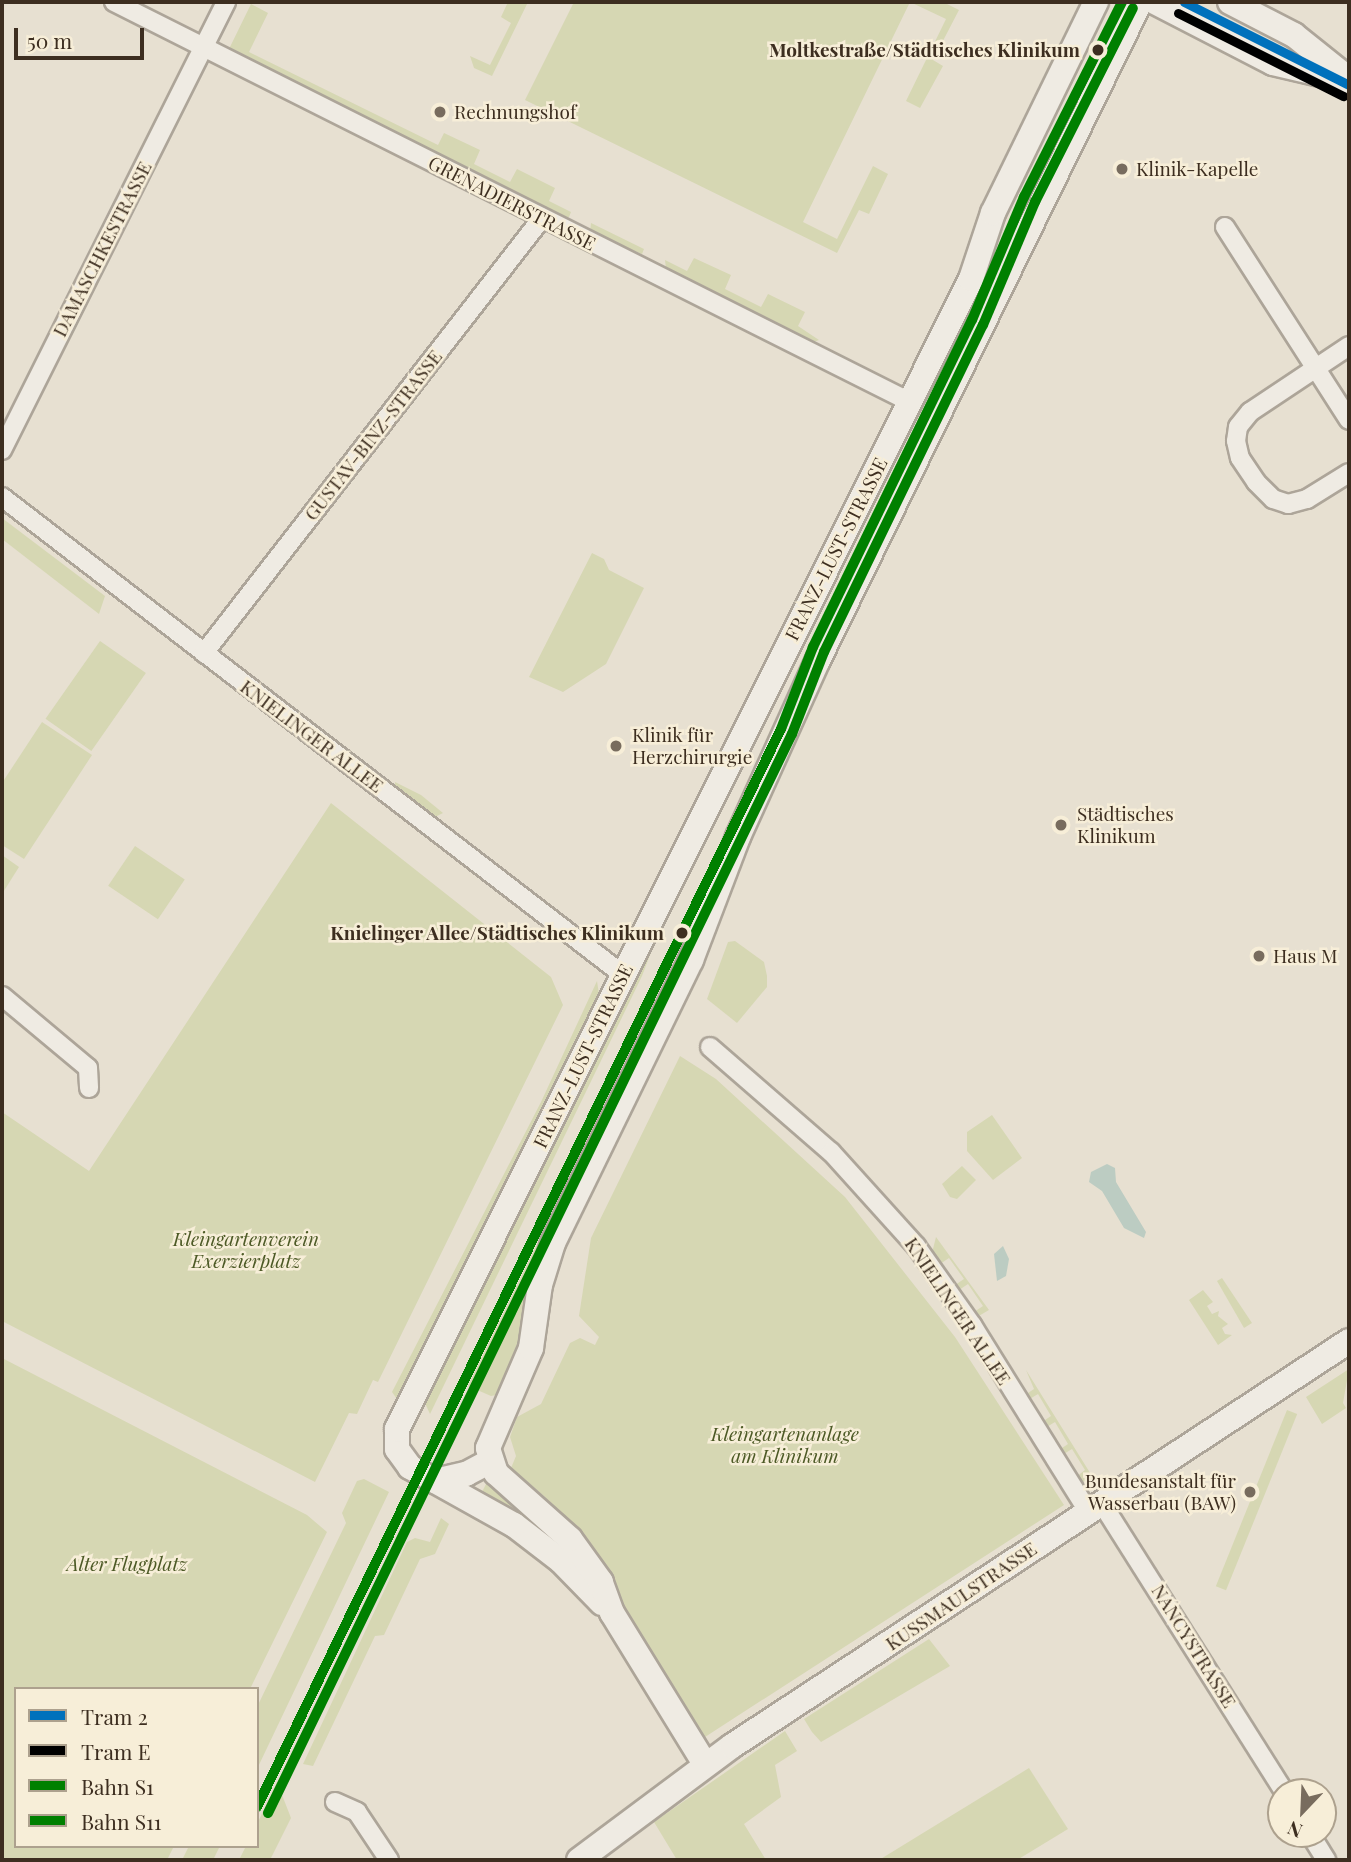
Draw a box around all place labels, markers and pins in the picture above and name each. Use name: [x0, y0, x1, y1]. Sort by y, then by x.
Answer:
place label: Moltkestraße/Städtisches Klinikum: [769, 39, 1080, 61]
marker: Moltkestraße/Städtisches Klinikum: [1087, 39, 1109, 61]
place label: Rechnungshof: [454, 101, 576, 123]
marker: Rechnungshof: [432, 104, 448, 120]
place label: Klinik-Kapelle: [1136, 158, 1258, 180]
marker: Klinik-Kapelle: [1114, 161, 1130, 177]
place label: Klinik für Herzchirurgie: [632, 724, 752, 768]
marker: Klinik für Herzchirurgie: [606, 736, 626, 756]
place label: Städtisches Klinikum: [1077, 803, 1174, 847]
marker: Städtisches Klinikum: [1051, 815, 1071, 835]
place label: Knielinger Allee/Städtisches Klinikum: [329, 922, 664, 944]
marker: Knielinger Allee/Städtisches Klinikum: [671, 922, 693, 944]
place label: Haus M: [1273, 945, 1338, 967]
marker: Haus M: [1251, 948, 1267, 964]
place label: Bundesanstalt für Wasserbau (BAW): [1084, 1470, 1236, 1514]
marker: Bundesanstalt für Wasserbau (BAW): [1242, 1484, 1258, 1500]

